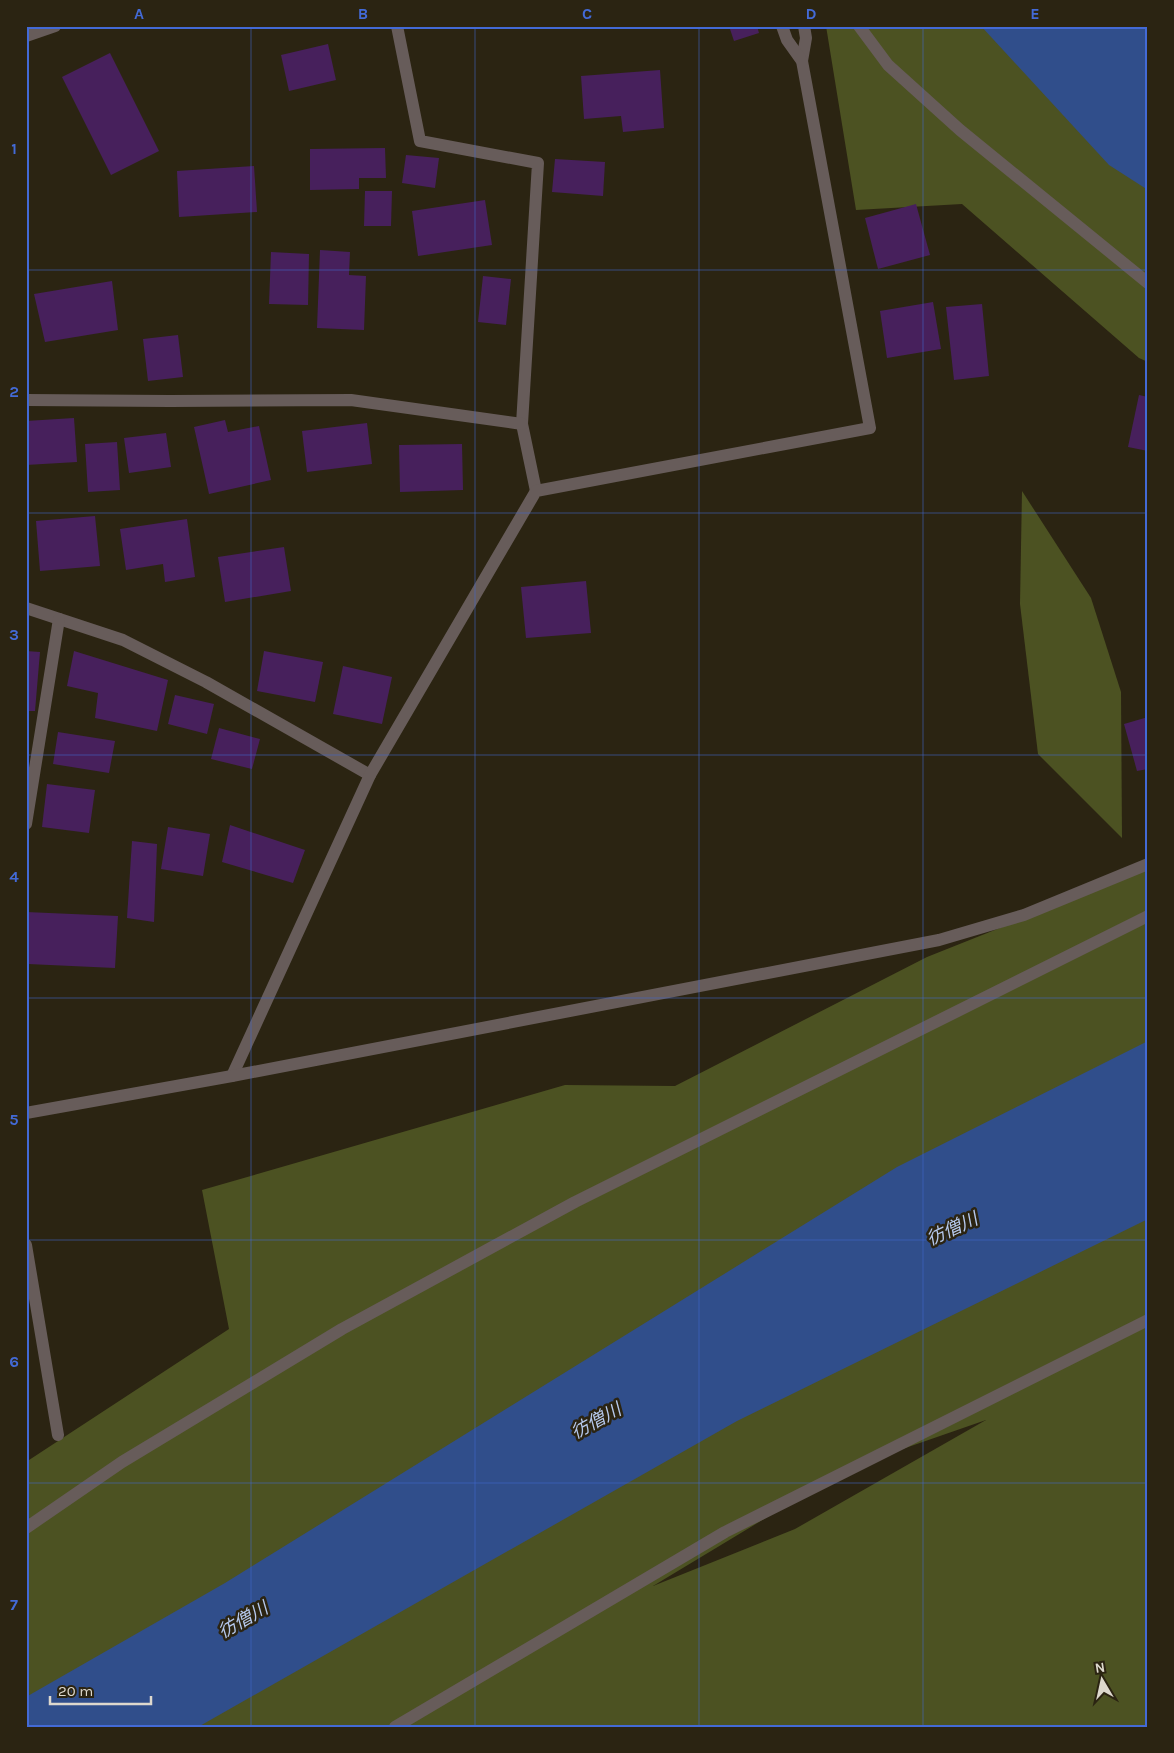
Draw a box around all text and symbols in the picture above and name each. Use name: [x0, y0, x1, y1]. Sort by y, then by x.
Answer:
text: A: [134, 4, 144, 23]
text: B: [358, 4, 368, 23]
text: C: [582, 4, 592, 23]
text: D: [806, 4, 817, 23]
text: E: [1030, 4, 1040, 23]
text: 1: [11, 139, 17, 158]
text: 2: [9, 382, 19, 401]
text: 3: [9, 625, 19, 644]
text: 4: [9, 867, 19, 886]
text: 5: [9, 1110, 19, 1129]
water label: 彷僧川: [923, 1207, 983, 1250]
text: 6: [9, 1352, 19, 1371]
water label: 彷僧川: [567, 1397, 627, 1444]
text: 7: [10, 1595, 18, 1614]
water label: 彷僧川: [214, 1596, 274, 1643]
north arrow: [1076, 1656, 1126, 1706]
text: N: [1094, 1658, 1106, 1677]
scale bar: [50, 1673, 151, 1705]
text: 20 m: [58, 1682, 93, 1700]

